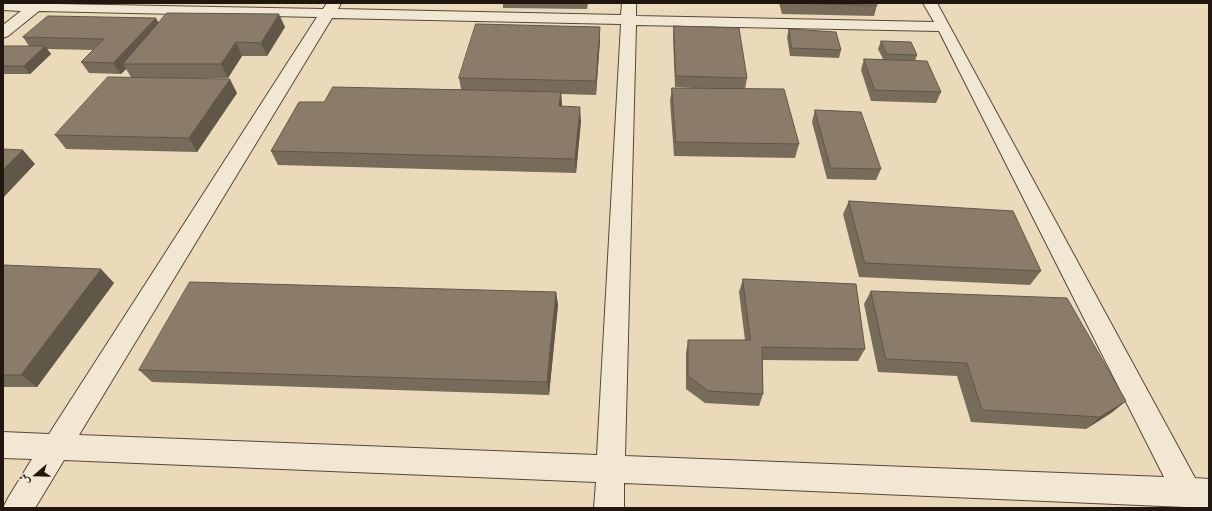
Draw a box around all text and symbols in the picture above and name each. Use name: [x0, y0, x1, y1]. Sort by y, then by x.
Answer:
north arrow: [16, 455, 56, 495]
text: ش: [16, 472, 32, 487]

